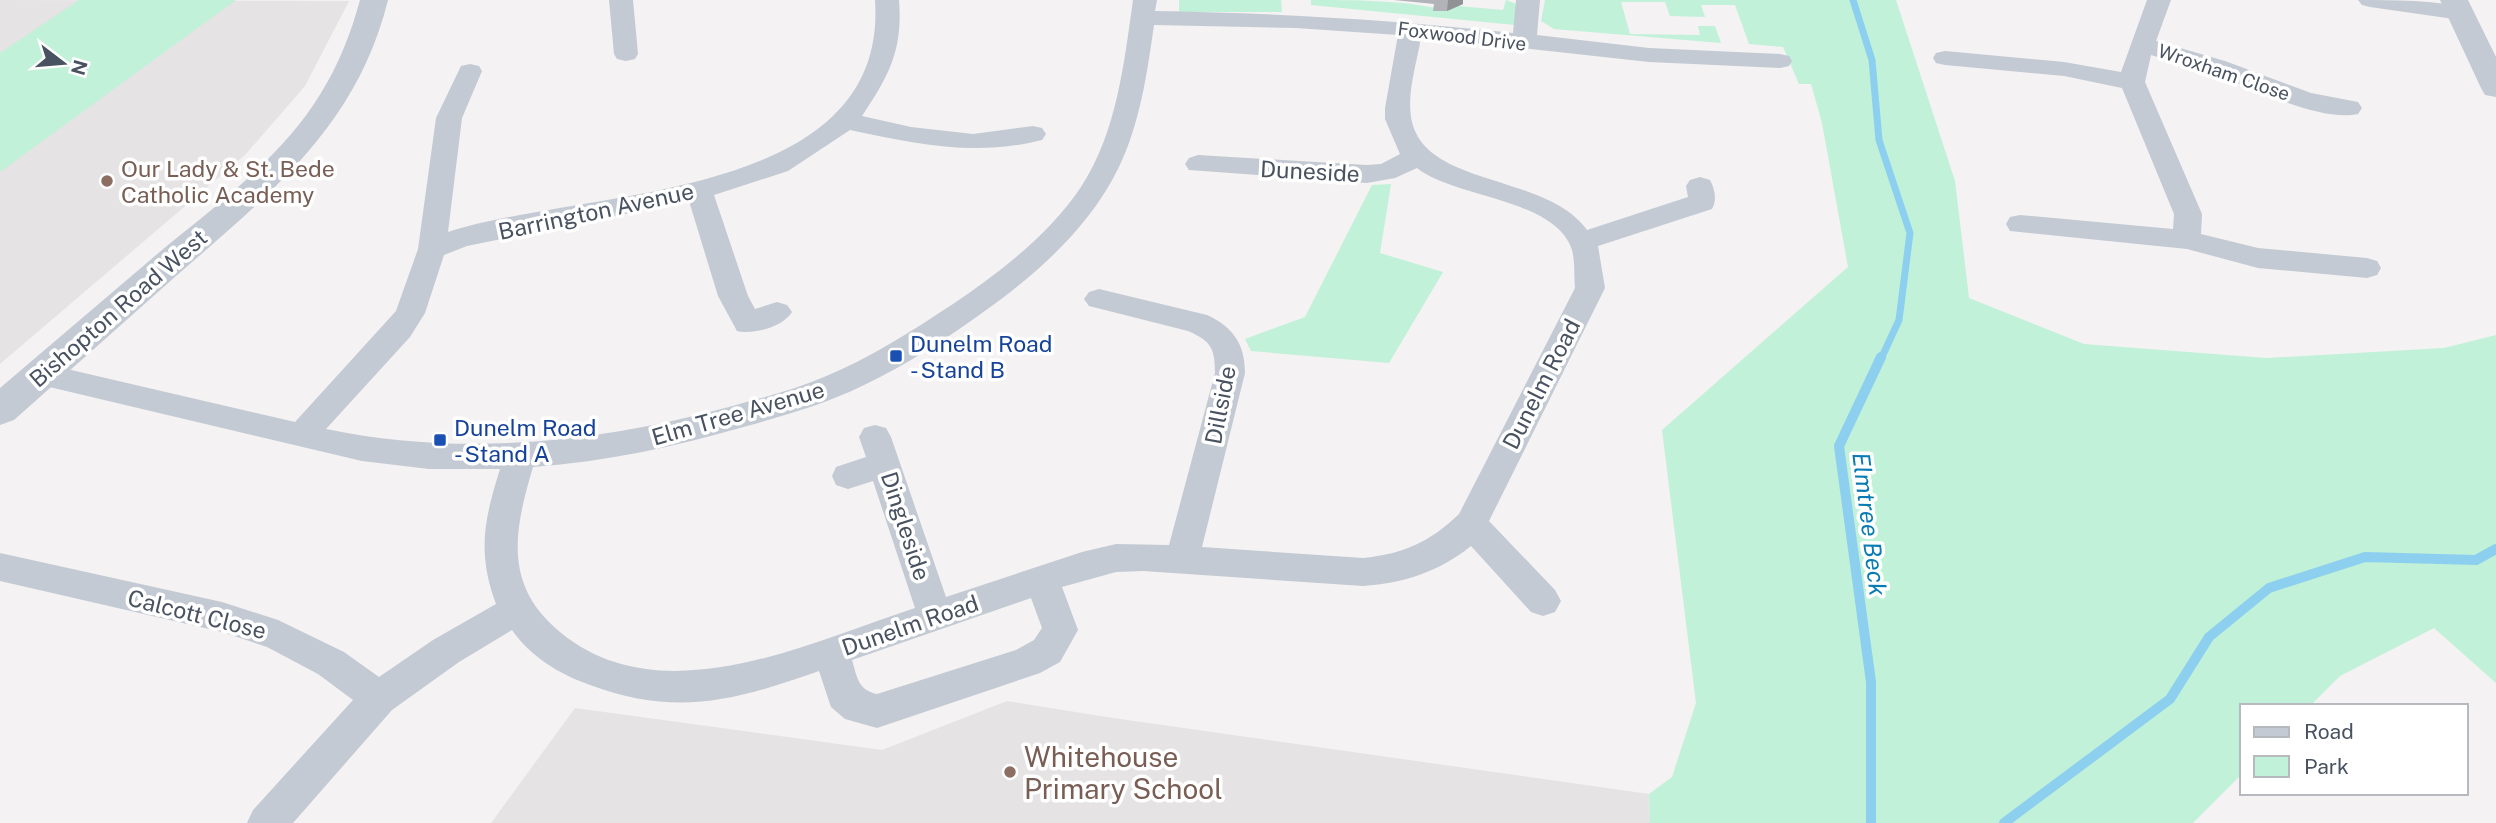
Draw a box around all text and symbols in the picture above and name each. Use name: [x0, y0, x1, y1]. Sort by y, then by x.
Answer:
street label: Foxwood Drive: [1396, 17, 1528, 55]
north arrow: [28, 28, 98, 98]
street label: Wroxham Close: [2155, 39, 2293, 105]
text: N: [67, 58, 92, 78]
place label: Our Lady & St. Bede Catholic Academy: [121, 155, 335, 208]
street label: Duneside: [1259, 155, 1361, 187]
marker: Our Lady & St. Bede Catholic Academy: [99, 173, 115, 189]
street label: Barrington Avenue: [496, 177, 696, 245]
street label: Bishopton Road West: [24, 224, 212, 392]
street label: Dunelm Road: [1497, 314, 1585, 454]
place label: Dunelm Road - Stand B: [910, 330, 1053, 383]
marker: Dunelm Road - Stand B: [888, 348, 904, 364]
street label: Dillside: [1199, 364, 1241, 446]
street label: Elm Tree Avenue: [648, 375, 828, 451]
place label: Dunelm Road - Stand A: [454, 414, 597, 467]
marker: Dunelm Road - Stand A: [432, 432, 448, 448]
water label: Elmtree Beck: [1847, 451, 1893, 597]
street label: Dingleside: [876, 468, 936, 584]
street label: Calcott Close: [125, 584, 269, 644]
street label: Dunelm Road: [838, 589, 982, 661]
legend: [2240, 704, 2468, 795]
text: Road: [2304, 719, 2354, 744]
place label: Whitehouse Primary School: [1024, 740, 1223, 805]
text: Park: [2304, 754, 2349, 779]
marker: Whitehouse Primary School: [1002, 764, 1018, 780]

